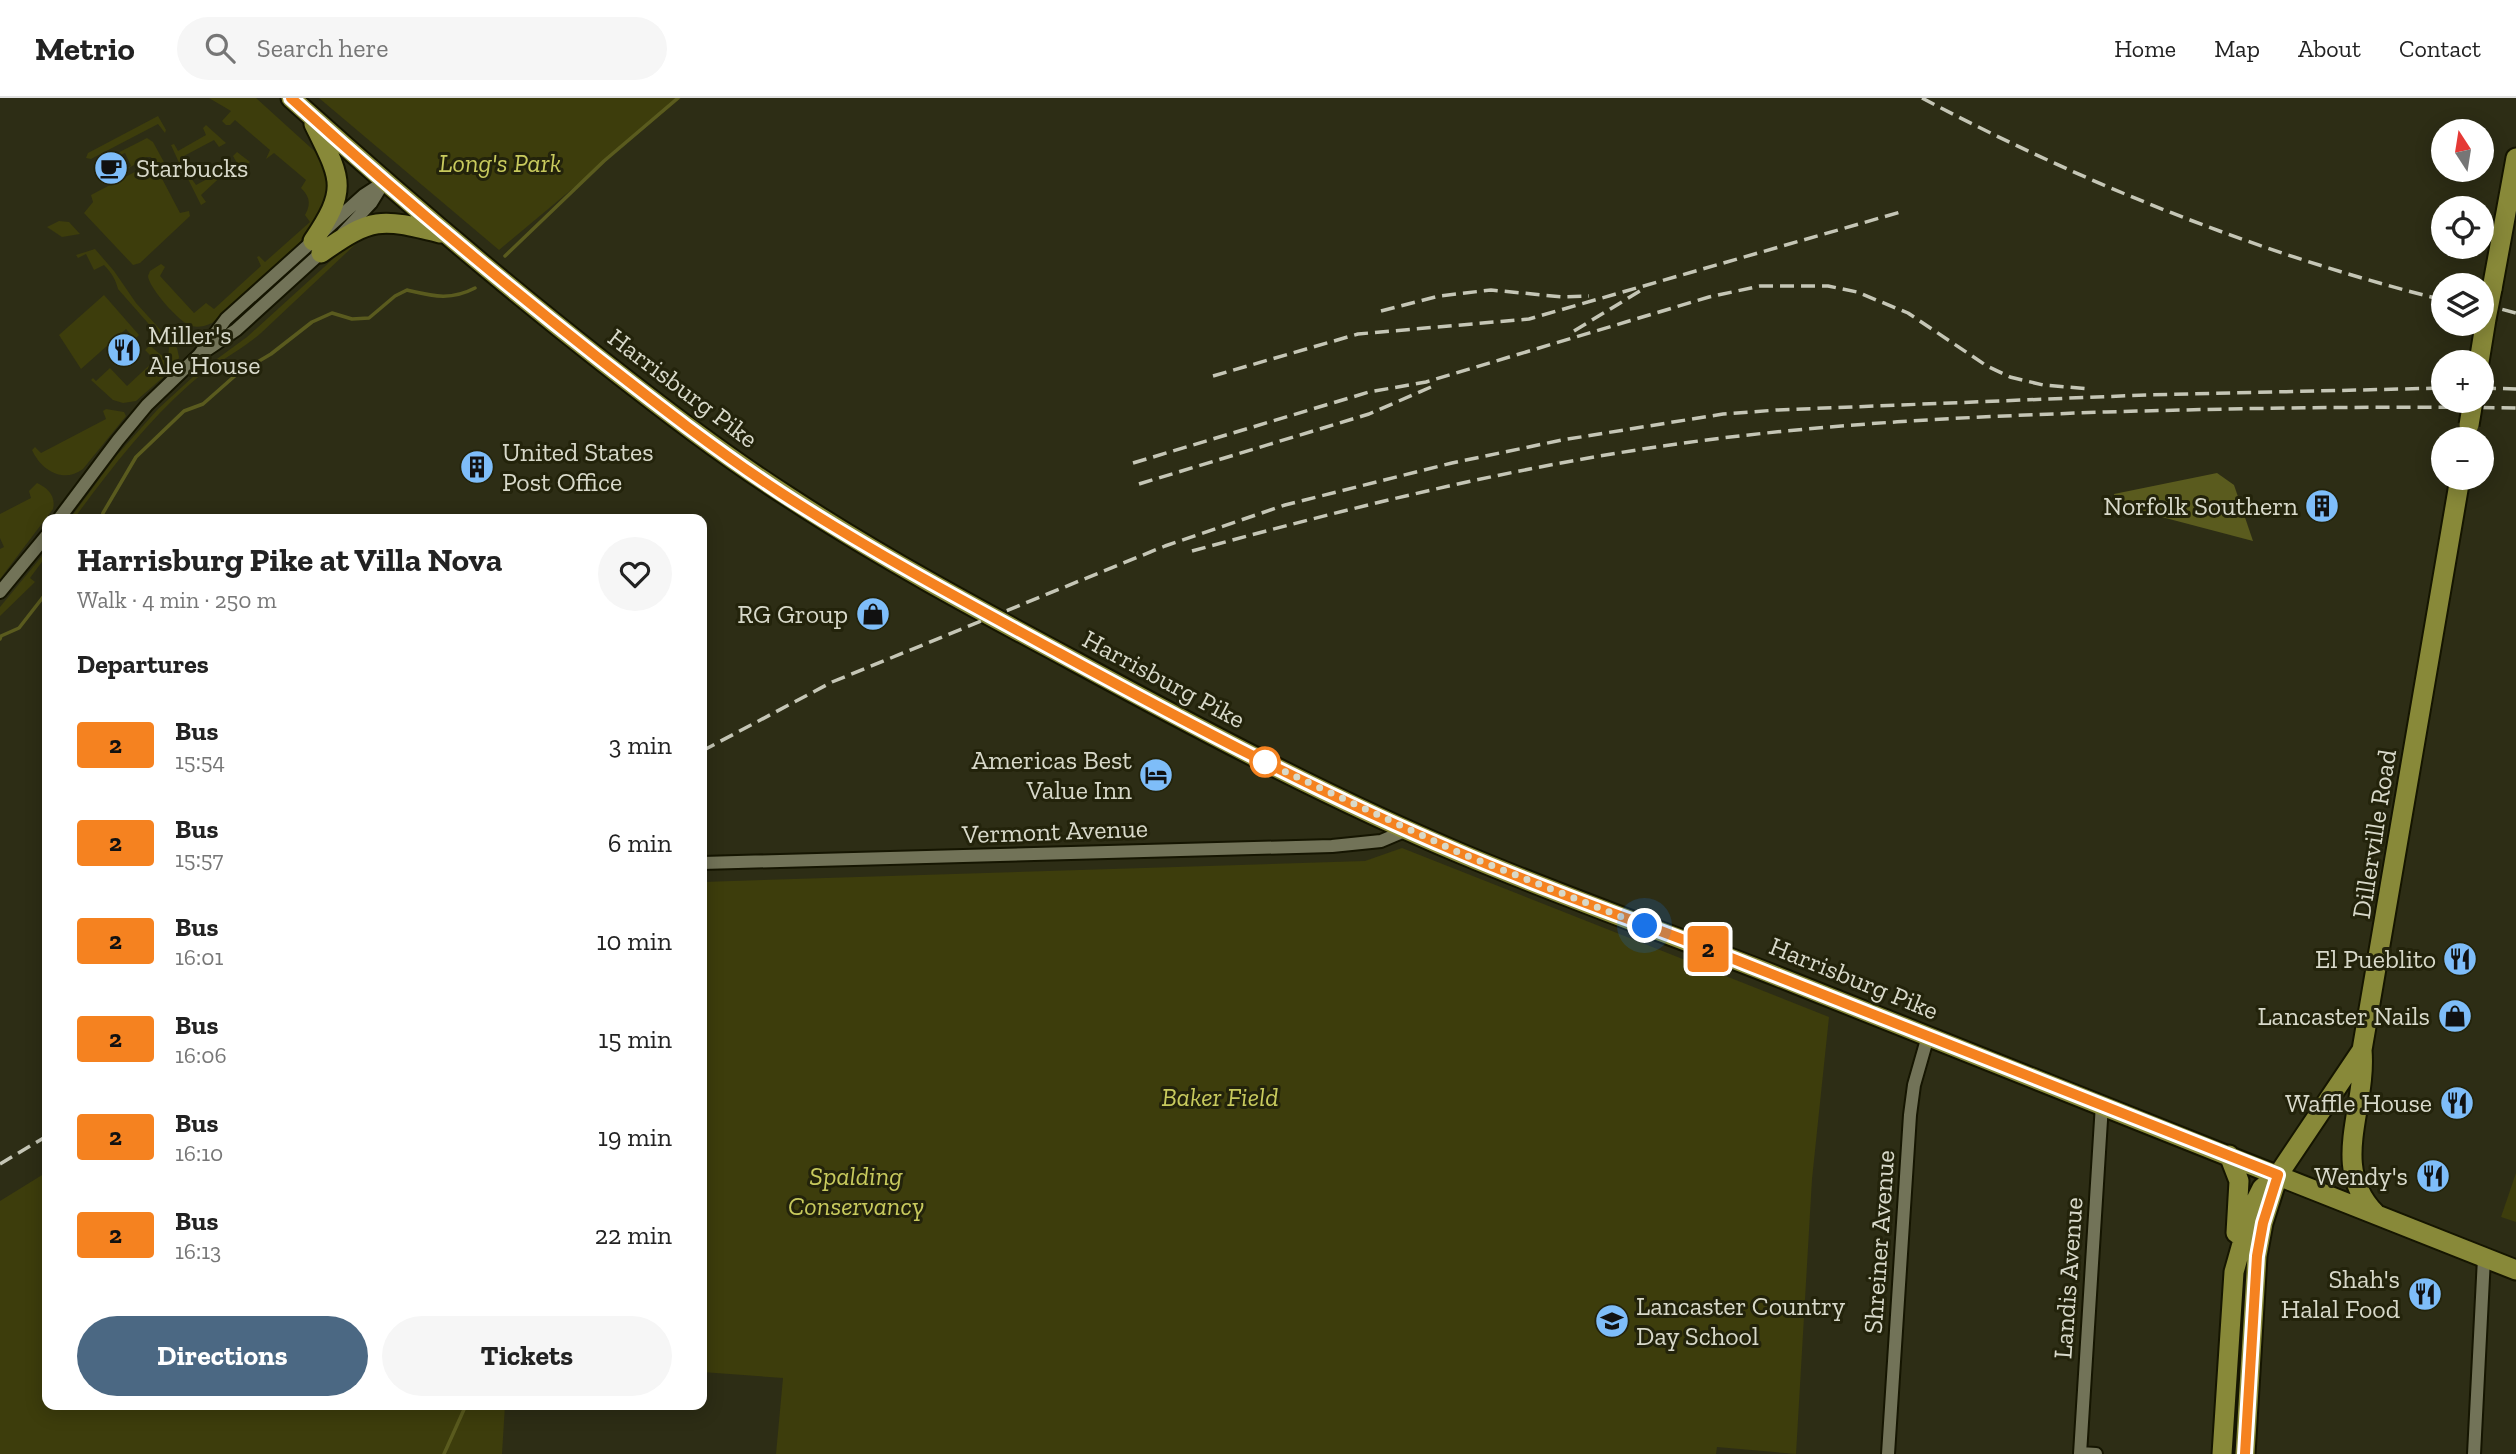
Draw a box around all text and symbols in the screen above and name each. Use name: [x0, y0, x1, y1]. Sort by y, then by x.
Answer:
search box: [177, 17, 667, 80]
text: Metrio: [35, 29, 135, 68]
icon: search: [201, 29, 239, 67]
text: Search here: [257, 32, 389, 64]
text: Home: [2114, 34, 2176, 63]
text: Map: [2214, 34, 2260, 63]
text: About: [2298, 34, 2361, 63]
text: Contact: [2399, 34, 2481, 63]
north arrow: [2431, 119, 2494, 182]
map controls: [2431, 119, 2494, 490]
park label: Long's Park: [439, 147, 561, 179]
cafe icon: Starbucks: [92, 149, 130, 187]
place label: Starbucks: [136, 152, 248, 184]
button: locate: [2431, 196, 2494, 259]
button: layers: [2431, 273, 2494, 336]
place label: Miller's Ale House: [148, 319, 260, 381]
street label: Harrisburg Pike: [602, 321, 764, 455]
restaurant icon: Miller's Ale House: [105, 331, 143, 369]
button: +: [2431, 350, 2494, 413]
button: −: [2431, 427, 2494, 490]
place label: United States Post Office: [502, 436, 654, 498]
building icon: United States Post Office: [458, 448, 496, 486]
building icon: Norfolk Southern: [2303, 487, 2341, 525]
place label: Norfolk Southern: [2103, 490, 2298, 522]
button: heart: [598, 537, 672, 611]
text: Harrisburg Pike at Villa Nova: [77, 540, 503, 579]
text: Walk · 4 min · 250 m: [77, 586, 277, 614]
shop icon: RG Group: [854, 595, 892, 633]
place label: RG Group: [737, 598, 848, 630]
street label: Harrisburg Pike: [1077, 623, 1251, 735]
text: Departures: [77, 648, 209, 680]
text: Bus: [175, 715, 218, 747]
text: 3 min: [609, 729, 672, 761]
text: 2: [109, 730, 122, 759]
place label: Americas Best Value Inn: [971, 744, 1132, 806]
text: 15:54: [175, 747, 225, 775]
unlabelled marker: [1250, 747, 1280, 777]
street label: Dillerville Road: [2345, 747, 2403, 921]
hotel icon: Americas Best Value Inn: [1137, 756, 1175, 794]
street label: Vermont Avenue: [960, 812, 1149, 850]
text: Bus: [175, 813, 218, 845]
text: 6 min: [608, 827, 672, 859]
text: 2: [109, 828, 122, 857]
text: 15:57: [175, 845, 223, 873]
your location: [1627, 908, 1662, 943]
text: Bus: [175, 911, 218, 943]
text: 10 min: [596, 925, 672, 957]
text: 2: [109, 926, 122, 955]
line badge: 2: [1685, 926, 1731, 972]
street label: Harrisburg Pike: [1765, 930, 1943, 1026]
text: 2: [1702, 934, 1714, 963]
restaurant icon: El Pueblito: [2441, 940, 2479, 978]
text: 16:01: [175, 943, 223, 971]
place label: El Pueblito: [2315, 943, 2436, 975]
shop icon: Lancaster Nails: [2436, 997, 2474, 1035]
place label: Lancaster Nails: [2257, 1000, 2430, 1032]
text: Bus: [175, 1009, 218, 1041]
text: 15 min: [598, 1023, 672, 1055]
text: 2: [109, 1024, 122, 1053]
text: 16:06: [175, 1041, 227, 1069]
park label: Baker Field: [1161, 1081, 1279, 1113]
restaurant icon: Waffle House: [2438, 1084, 2476, 1122]
place label: Waffle House: [2285, 1087, 2432, 1119]
text: Bus: [175, 1107, 218, 1139]
text: 19 min: [598, 1121, 672, 1153]
text: 2: [109, 1122, 122, 1151]
text: 16:10: [175, 1139, 223, 1167]
street label: Shreiner Avenue: [1857, 1149, 1901, 1335]
restaurant icon: Wendy's: [2414, 1157, 2452, 1195]
park label: Spalding Conservancy: [788, 1160, 924, 1222]
place label: Wendy's: [2314, 1160, 2408, 1192]
street label: Landis Avenue: [2046, 1196, 2090, 1360]
text: Bus: [175, 1205, 218, 1237]
text: 22 min: [595, 1219, 672, 1251]
text: 2: [109, 1220, 122, 1249]
text: 16:13: [175, 1237, 221, 1265]
place label: Shah's Halal Food: [2281, 1263, 2400, 1325]
restaurant icon: Shah's Halal Food: [2406, 1275, 2444, 1313]
place label: Lancaster Country Day School: [1636, 1290, 1846, 1352]
school or university icon: Lancaster Country Day School: [1593, 1302, 1631, 1340]
button: Directions: [77, 1316, 368, 1396]
button: Tickets: [382, 1316, 672, 1396]

